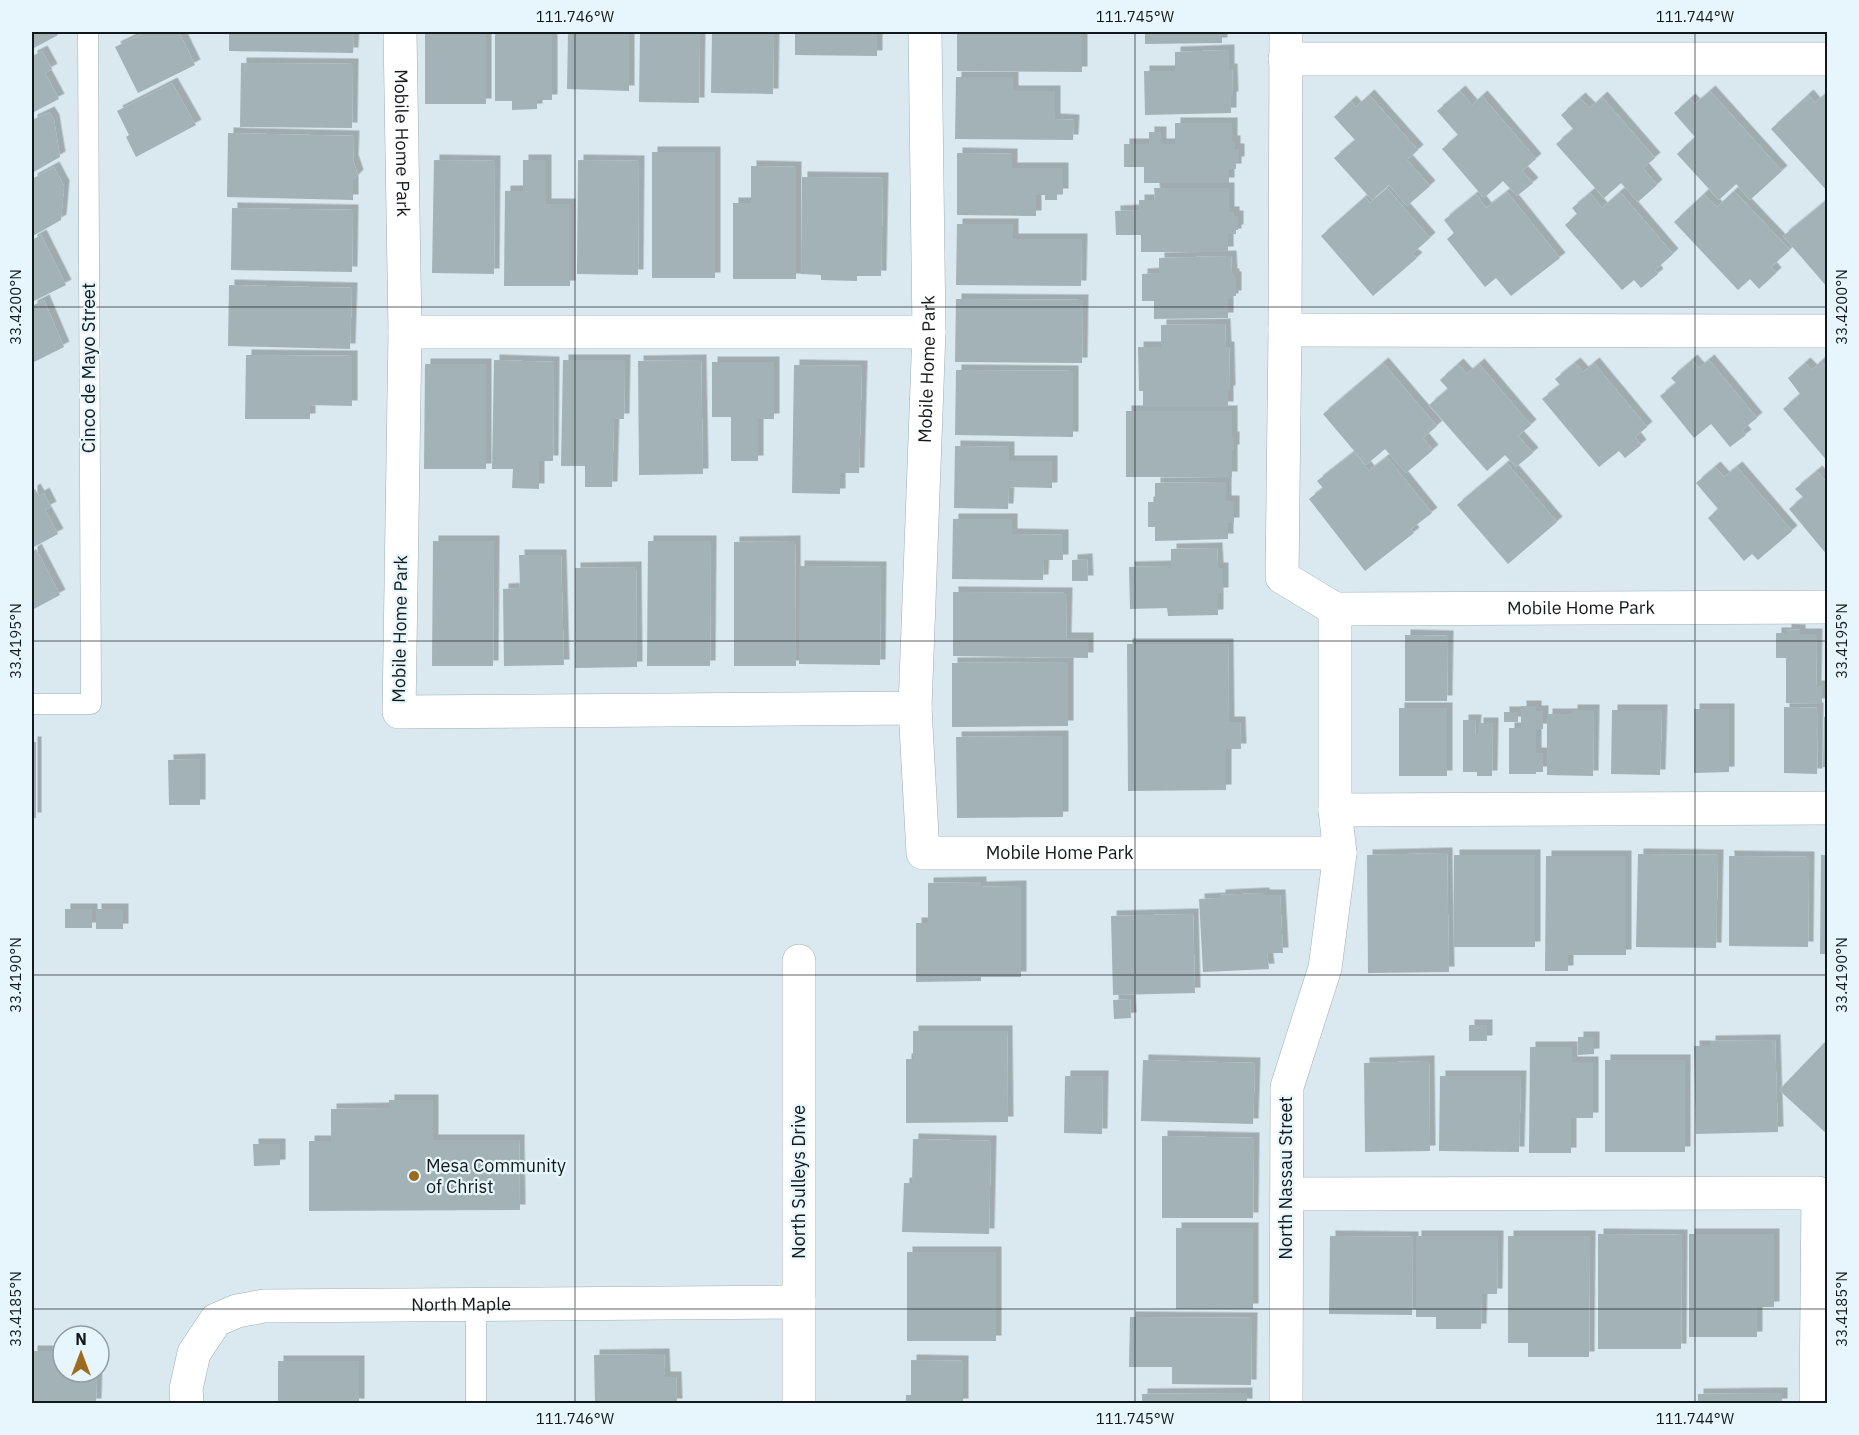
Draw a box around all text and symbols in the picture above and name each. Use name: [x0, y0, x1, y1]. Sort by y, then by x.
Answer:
text: 111.746°W: [536, 7, 615, 26]
text: 111.745°W: [1096, 7, 1175, 26]
text: 111.744°W: [1656, 7, 1735, 26]
street label: Mobile Home Park: [390, 69, 415, 218]
text: 33.4200°N: [6, 269, 25, 345]
text: 33.4200°N: [1832, 269, 1851, 345]
street label: Cinco de Mayo Street: [77, 283, 100, 453]
street label: Mobile Home Park: [913, 295, 940, 444]
street label: Mobile Home Park: [387, 554, 412, 703]
street label: Mobile Home Park: [1507, 596, 1655, 619]
text: 33.4195°N: [6, 603, 25, 679]
text: 33.4195°N: [1832, 603, 1851, 679]
street label: Mobile Home Park: [986, 841, 1134, 864]
text: 33.4190°N: [6, 937, 25, 1013]
text: 33.4190°N: [1832, 937, 1851, 1013]
street label: North Nassau Street: [1274, 1096, 1297, 1260]
street label: North Sulleys Drive: [787, 1105, 810, 1259]
place label: Mesa Community of Christ: [426, 1154, 566, 1198]
marker: Mesa Community of Christ: [407, 1169, 421, 1183]
text: 33.4185°N: [6, 1271, 25, 1347]
text: 33.4185°N: [1832, 1271, 1851, 1347]
street label: North Maple: [411, 1292, 511, 1316]
north arrow: [51, 1324, 111, 1384]
text: N: [75, 1329, 87, 1349]
text: 111.746°W: [536, 1409, 615, 1428]
text: 111.745°W: [1096, 1409, 1175, 1428]
text: 111.744°W: [1656, 1409, 1735, 1428]

